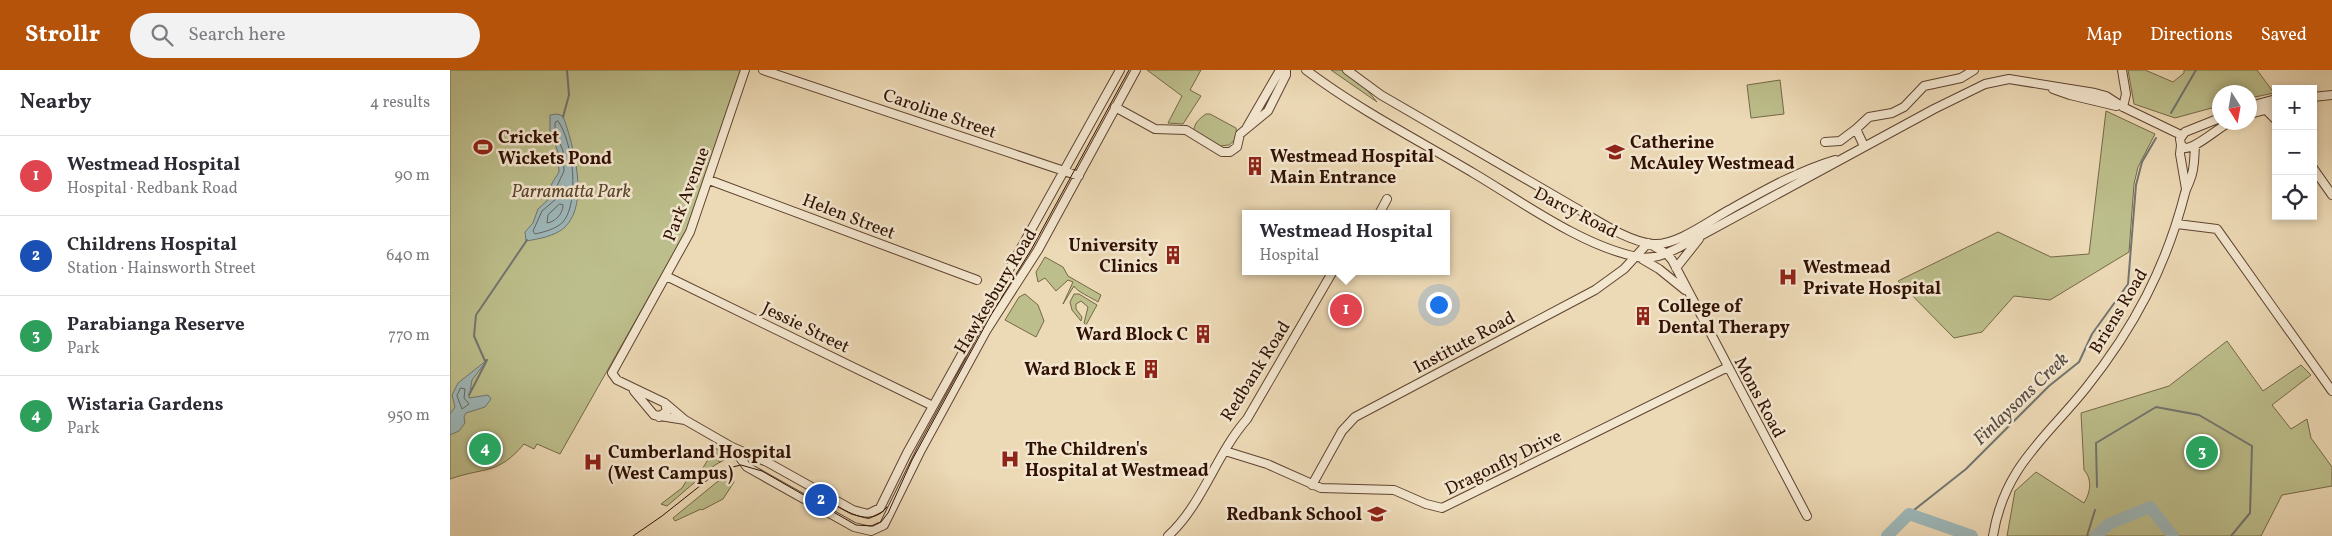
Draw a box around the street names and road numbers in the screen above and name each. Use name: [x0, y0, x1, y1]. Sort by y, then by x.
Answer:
street label: Caroline Street: [879, 83, 1000, 146]
street label: Park Avenue: [658, 144, 717, 245]
street label: Darcy Road: [1529, 182, 1622, 245]
street label: Helen Street: [798, 188, 898, 247]
street label: Hawkesbury Road: [949, 224, 1044, 359]
street label: Briens Road: [2084, 264, 2155, 359]
street label: Jessie Street: [757, 296, 853, 360]
street label: Institute Road: [1409, 306, 1520, 381]
street label: Redbank Road: [1215, 317, 1297, 427]
street label: Mons Road: [1727, 353, 1791, 443]
street label: Dragonfly Drive: [1441, 424, 1566, 502]

